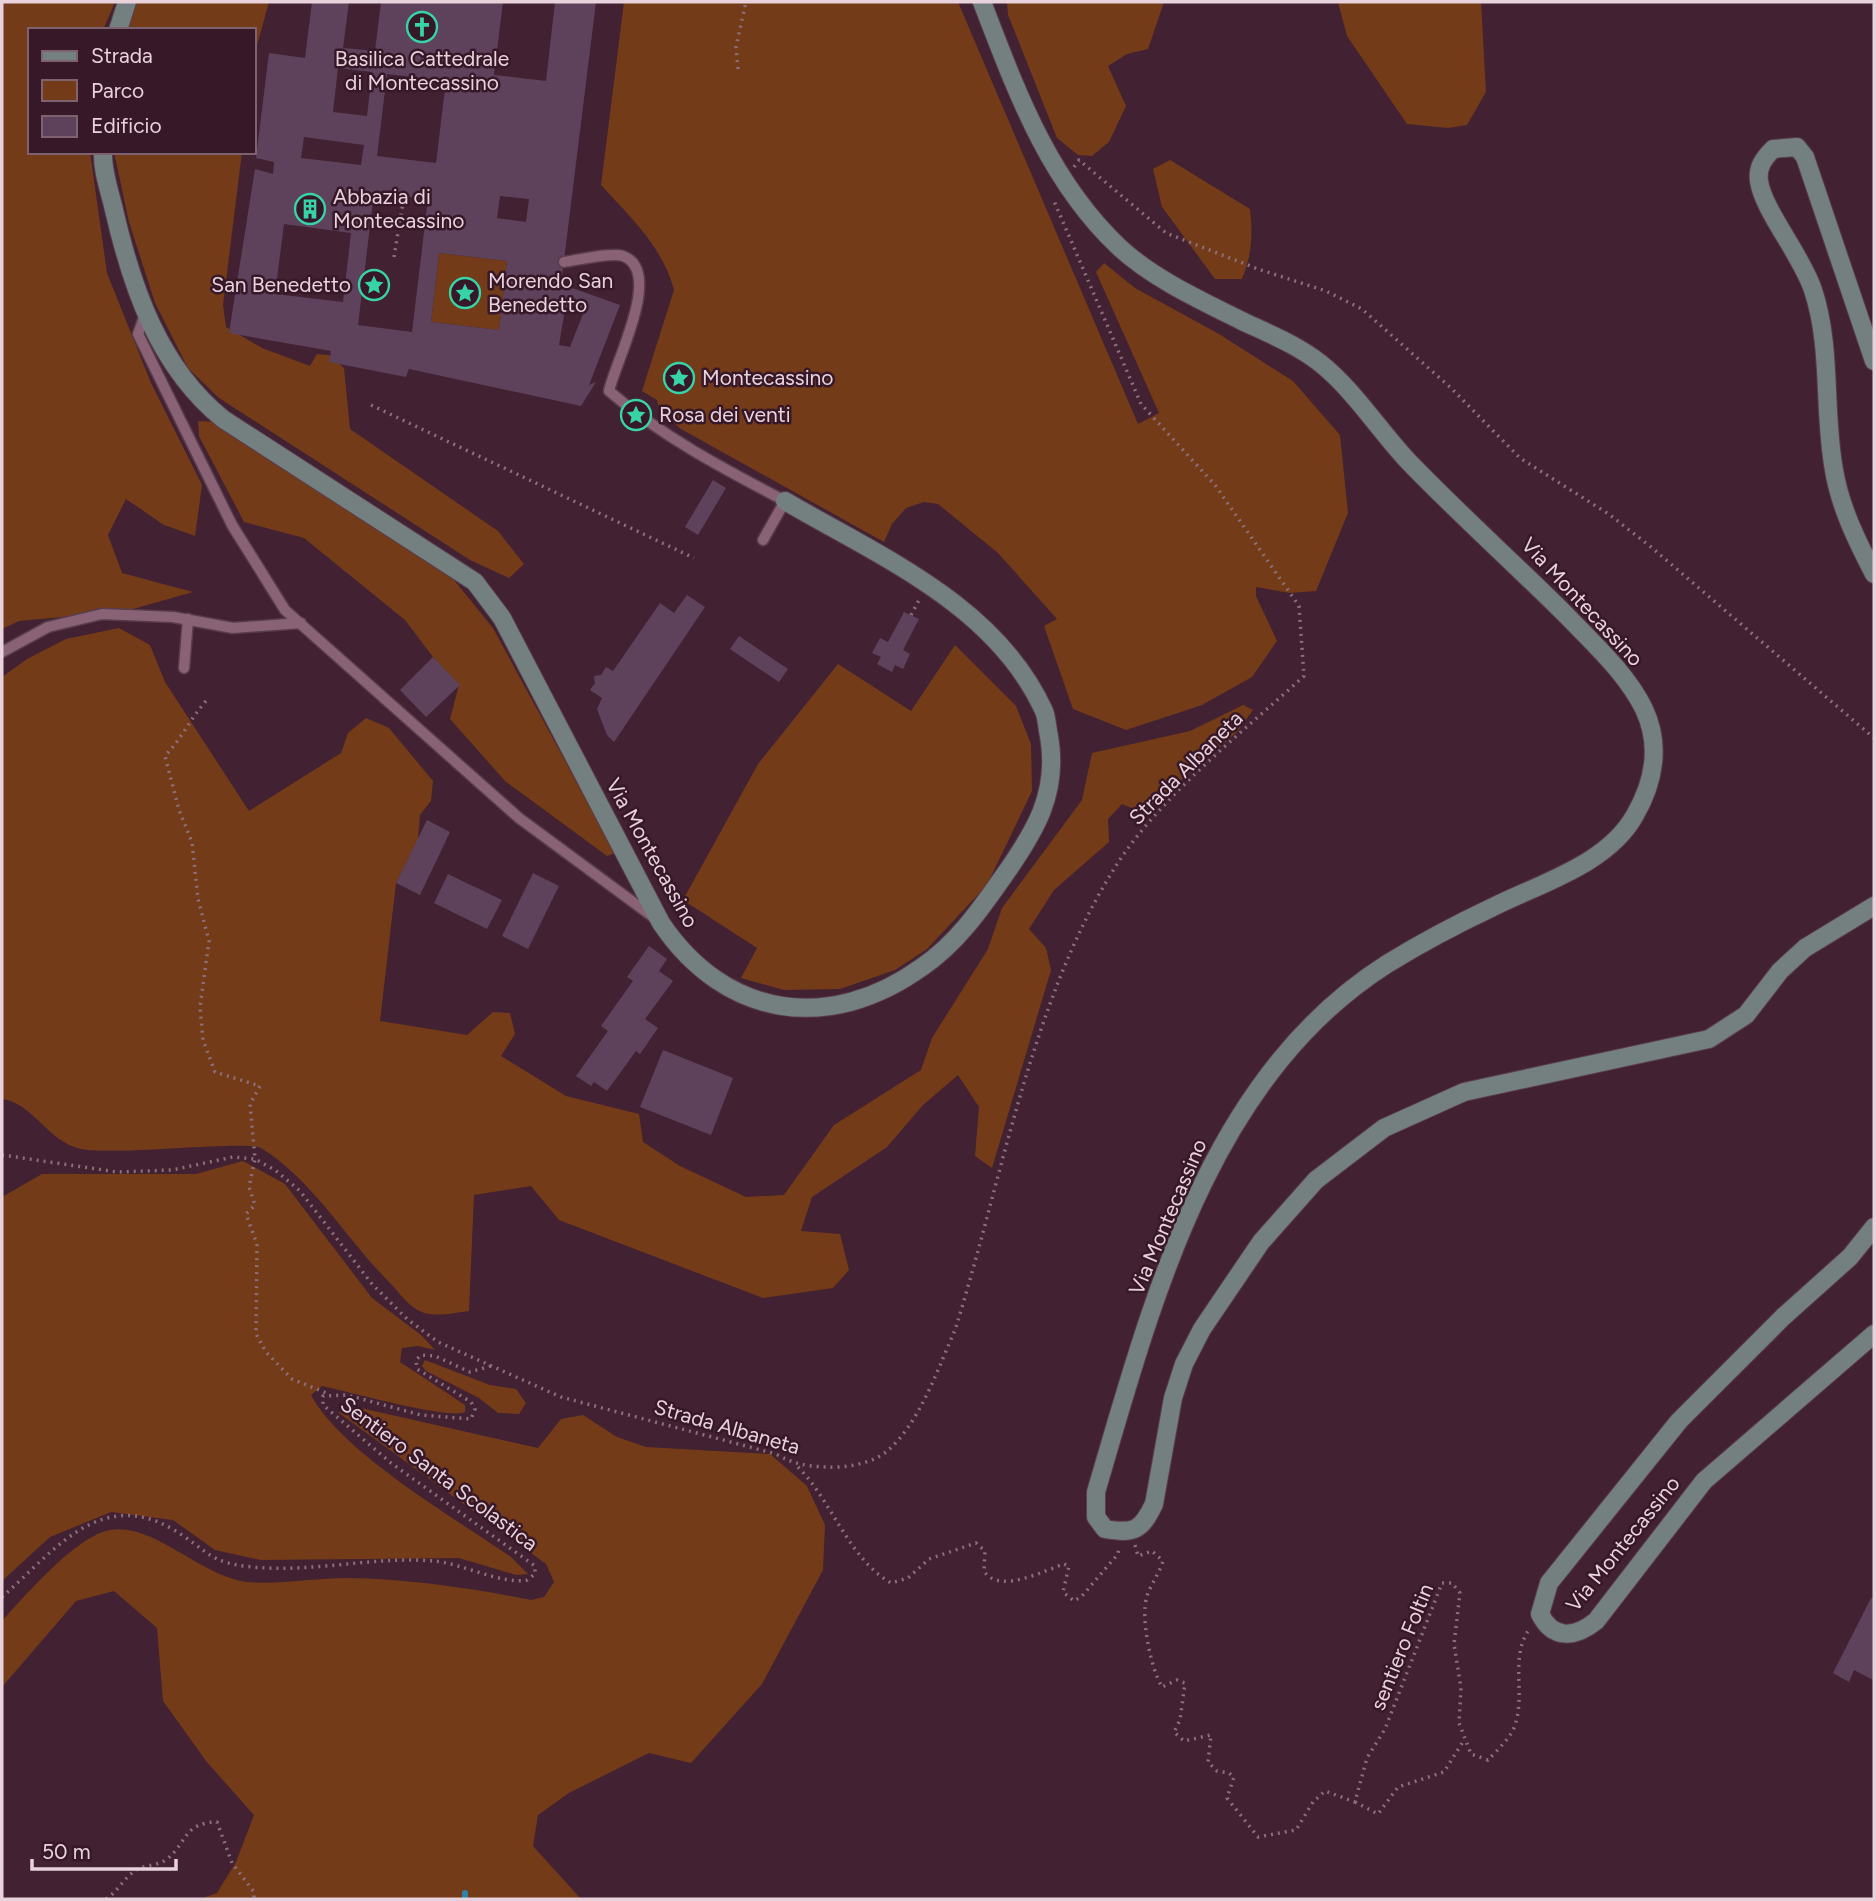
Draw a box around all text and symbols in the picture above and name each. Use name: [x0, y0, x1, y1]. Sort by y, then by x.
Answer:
church icon: Basilica Cattedrale di Montecassino: [405, 10, 439, 44]
legend: [28, 28, 256, 154]
text: Strada: [91, 43, 153, 68]
place label: Basilica Cattedrale di Montecassino: [335, 46, 509, 95]
text: Parco: [91, 78, 144, 103]
text: Edificio: [91, 113, 162, 138]
place label: Abbazia di Montecassino: [333, 184, 464, 233]
building icon: Abbazia di Montecassino: [293, 192, 327, 226]
place icon: San Benedetto: [357, 268, 391, 302]
place label: Morendo San Benedetto: [488, 268, 613, 317]
place label: San Benedetto: [211, 272, 351, 297]
place icon: Morendo San Benedetto: [448, 276, 482, 310]
place icon: Montecassino: [662, 361, 696, 395]
place label: Montecassino: [702, 365, 833, 390]
place icon: Rosa dei venti: [619, 398, 653, 432]
place label: Rosa dei venti: [659, 402, 791, 427]
street label: Via Montecassino: [1516, 532, 1648, 671]
street label: Strada Albaneta: [1124, 706, 1248, 830]
street label: Via Montecassino: [601, 774, 704, 932]
street label: Via Montecassino: [1123, 1135, 1212, 1298]
street label: Sentiero Santa Scolastica: [336, 1391, 543, 1556]
street label: Strada Albaneta: [651, 1394, 803, 1459]
street label: Via Montecassino: [1560, 1471, 1685, 1616]
street label: sentiero Foltin: [1365, 1580, 1438, 1714]
scale bar: [32, 1828, 175, 1872]
text: 50 m: [42, 1839, 91, 1864]

